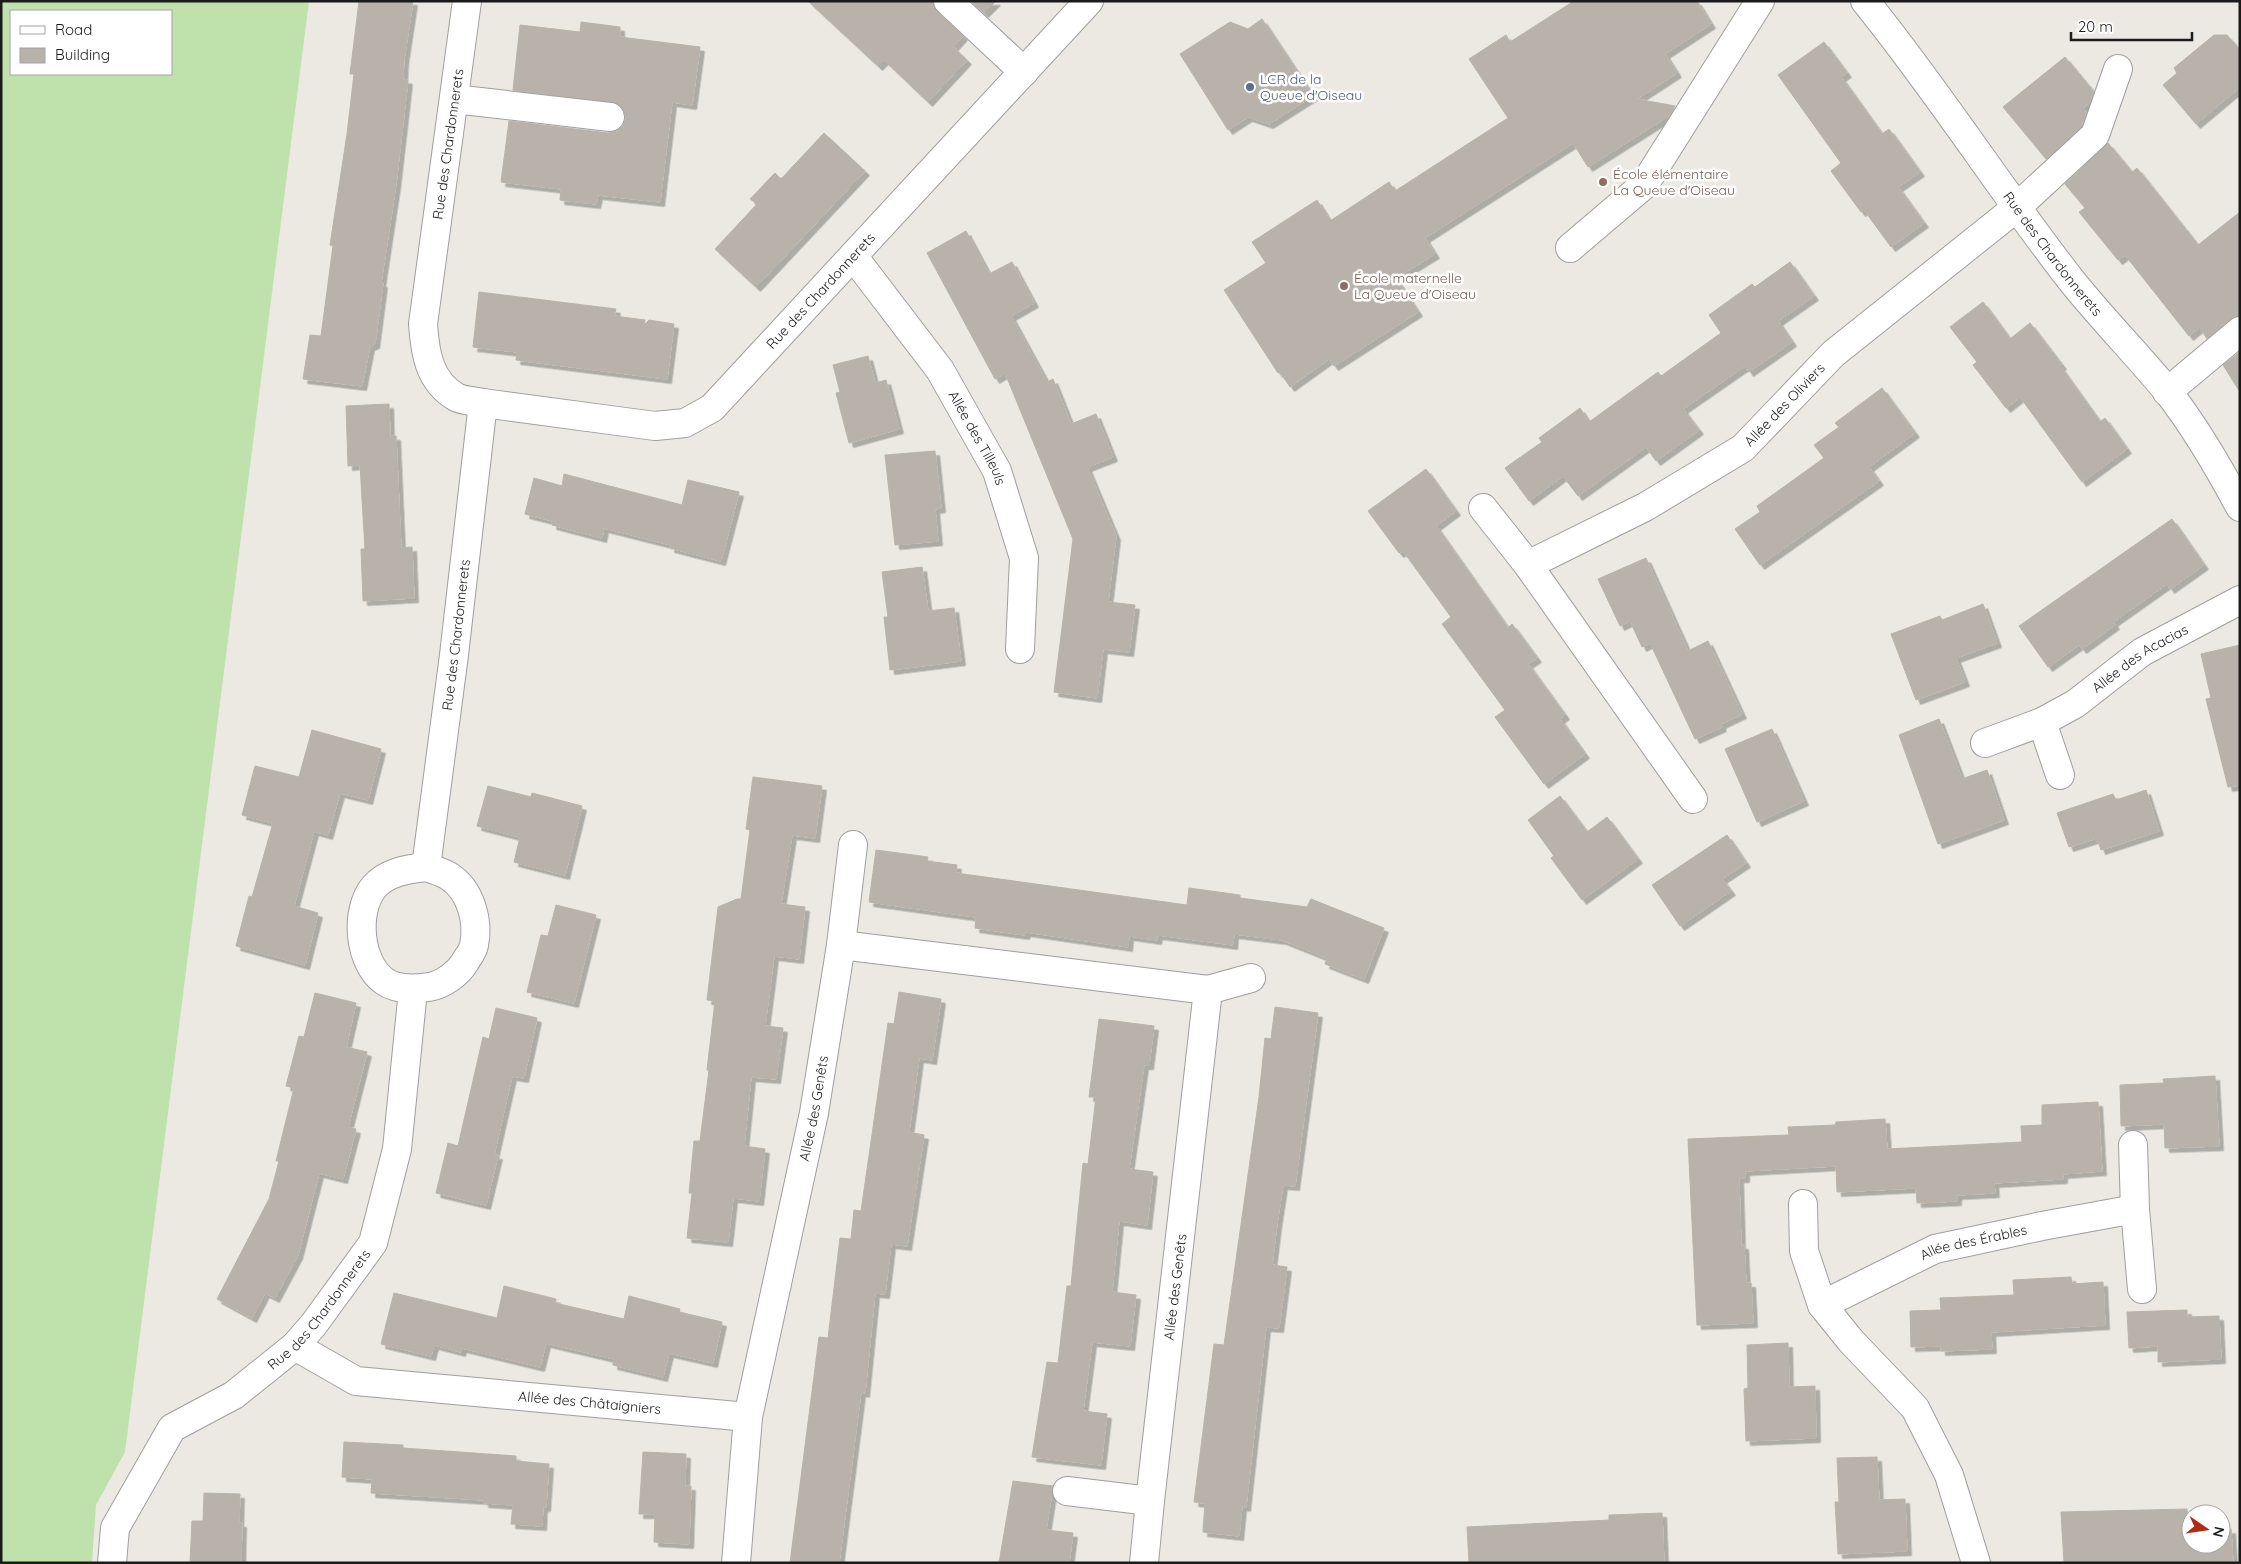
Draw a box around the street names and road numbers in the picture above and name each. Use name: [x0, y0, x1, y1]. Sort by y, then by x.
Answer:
street label: Rue des Chardonnerets: [429, 67, 467, 221]
street label: Rue des Chardonnerets: [1999, 188, 2106, 320]
street label: Rue des Chardonnerets: [762, 229, 879, 353]
street label: Allée des Oliviers: [1740, 359, 1829, 450]
street label: Allée des Tilleuls: [944, 387, 1010, 487]
street label: Rue des Chardonnerets: [438, 558, 474, 712]
street label: Allée des Acacias: [2088, 620, 2191, 697]
street label: Allée des Genêts: [795, 1054, 832, 1163]
street label: Allée des Érables: [1917, 1221, 2028, 1264]
street label: Allée des Genêts: [1160, 1233, 1190, 1341]
street label: Rue des Chardonnerets: [264, 1246, 374, 1374]
street label: Allée des Châtaigniers: [517, 1387, 662, 1418]

